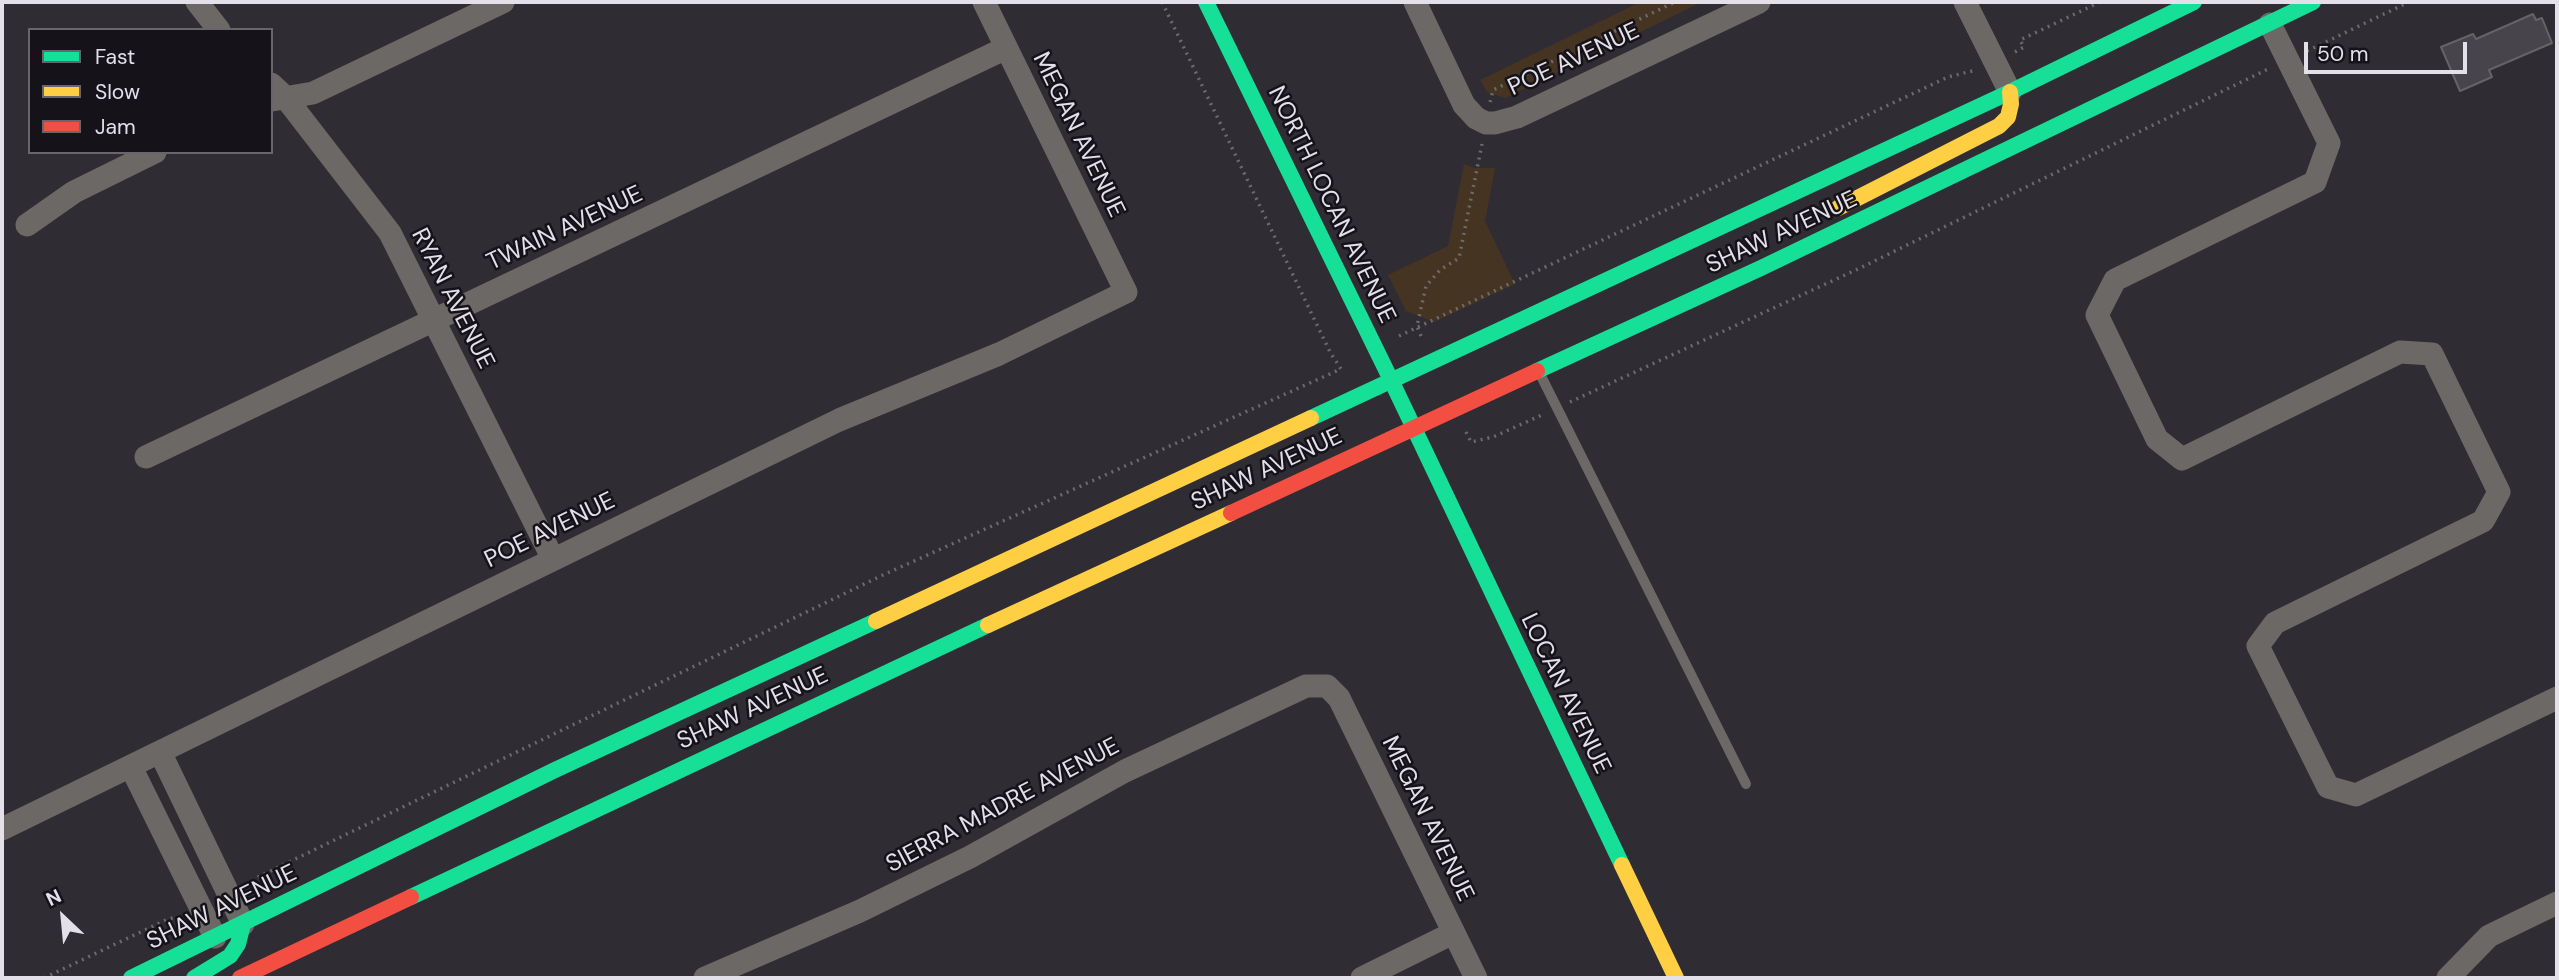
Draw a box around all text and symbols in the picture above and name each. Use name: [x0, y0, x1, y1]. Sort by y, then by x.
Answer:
street label: POE AVENUE: [1504, 17, 1644, 103]
legend: [28, 28, 273, 154]
scale bar: [2307, 28, 2470, 72]
text: 50 m: [2317, 40, 2368, 68]
text: Fast: [95, 43, 135, 71]
street label: MEGAN AVENUE: [1026, 48, 1130, 222]
text: Slow: [95, 78, 140, 106]
street label: NORTH LOCAN AVENUE: [1261, 82, 1401, 328]
text: Jam: [95, 113, 136, 141]
street label: TWAIN AVENUE: [483, 180, 647, 278]
street label: SHAW AVENUE: [1702, 185, 1862, 281]
street label: RYAN AVENUE: [404, 224, 500, 374]
street label: SHAW AVENUE: [1187, 422, 1347, 518]
street label: POE AVENUE: [480, 487, 620, 575]
street label: LOCAN AVENUE: [1514, 609, 1616, 779]
street label: SHAW AVENUE: [673, 661, 833, 757]
street label: SIERRA MADRE AVENUE: [882, 732, 1124, 880]
street label: MEGAN AVENUE: [1375, 732, 1479, 906]
street label: SHAW AVENUE: [142, 859, 302, 957]
north arrow: [28, 882, 98, 952]
text: N: [42, 883, 65, 912]

